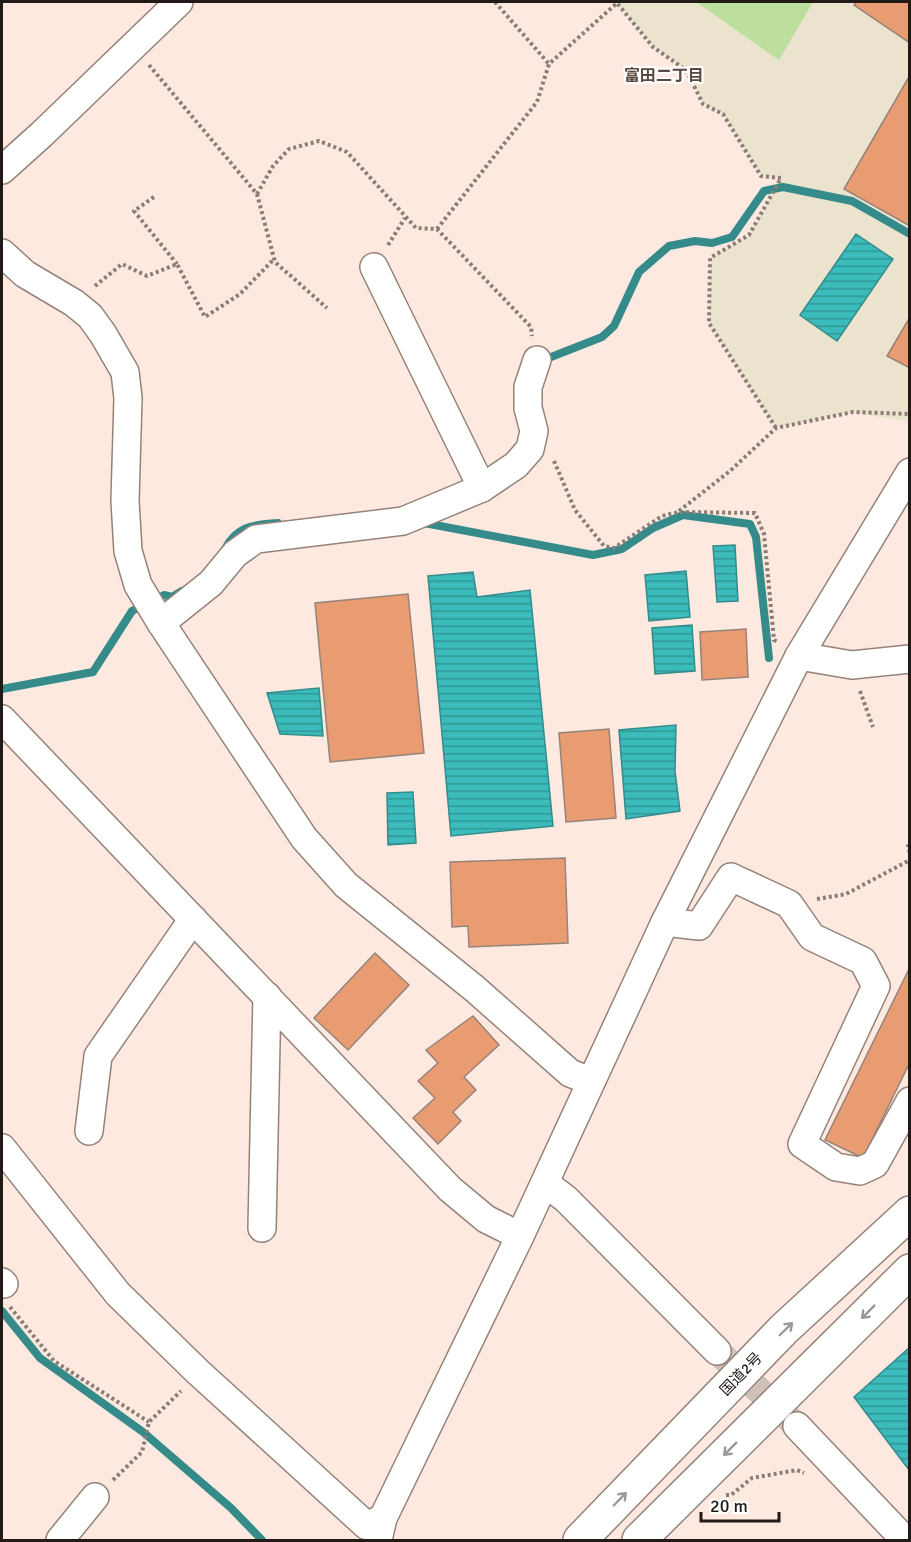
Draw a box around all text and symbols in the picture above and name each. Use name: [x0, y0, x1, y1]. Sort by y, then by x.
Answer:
district label: 富田二丁目: [624, 66, 704, 86]
one-way arrow: [860, 1304, 875, 1319]
one-way arrow: [778, 1321, 793, 1336]
street label: 国道2号: [716, 1349, 766, 1399]
one-way arrow: [722, 1442, 737, 1457]
scale bar: [701, 1485, 779, 1523]
one-way arrow: [613, 1491, 628, 1506]
text: 20 m: [710, 1495, 748, 1517]

